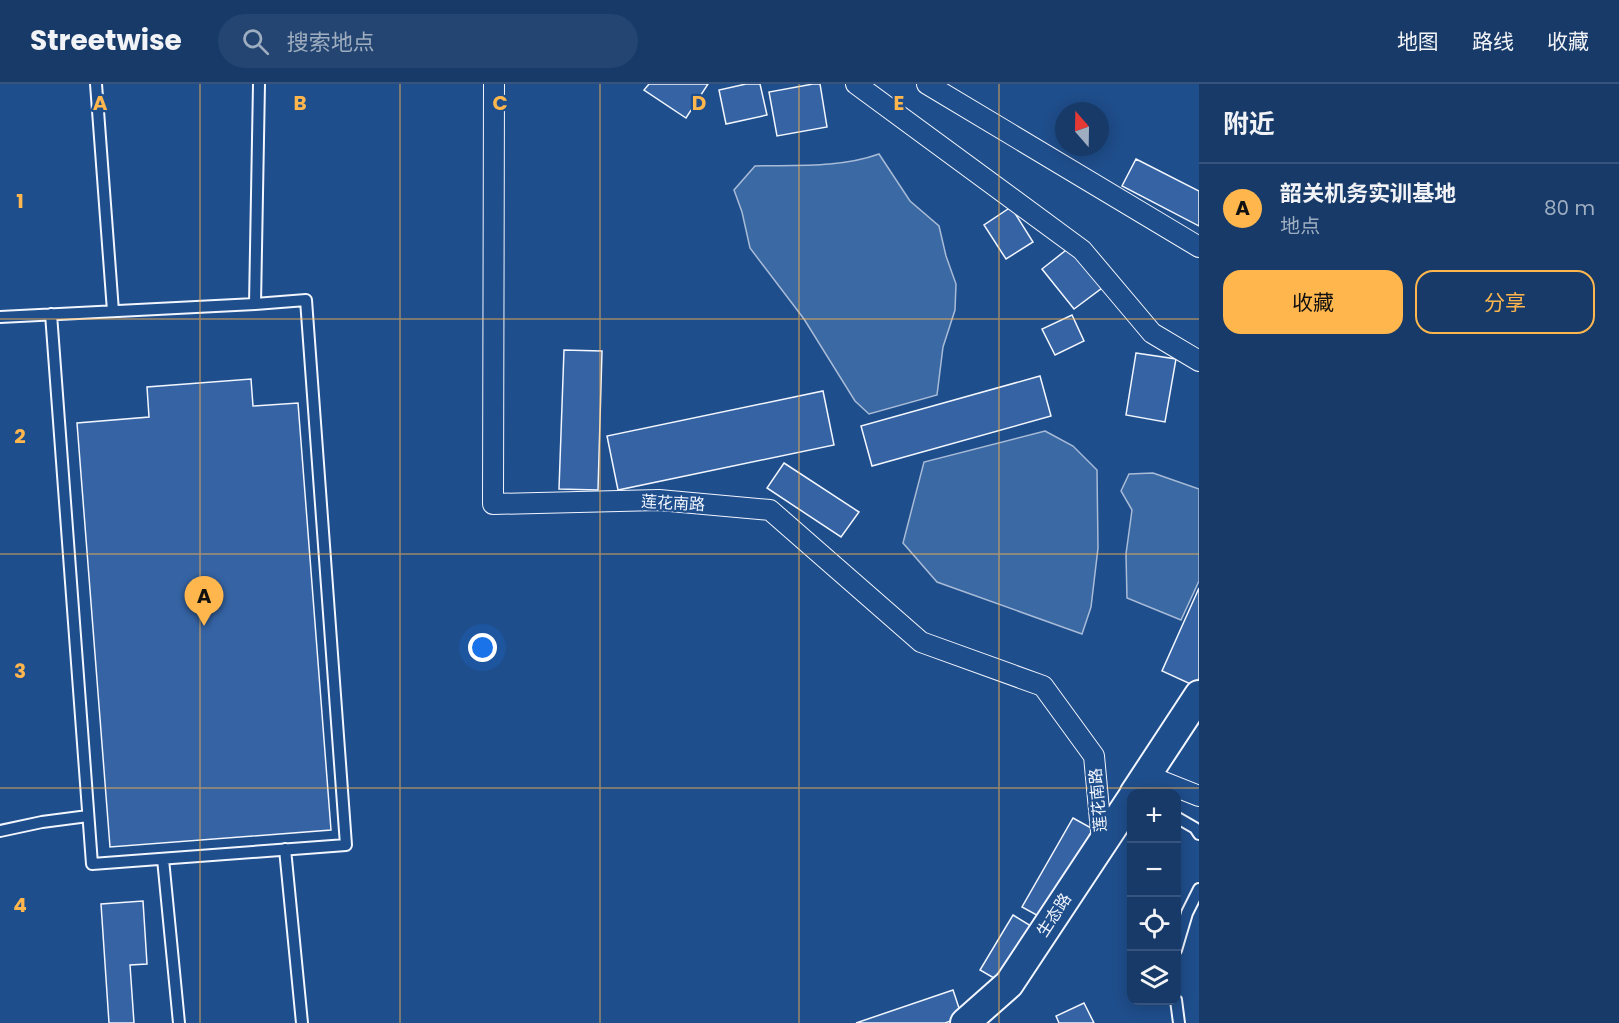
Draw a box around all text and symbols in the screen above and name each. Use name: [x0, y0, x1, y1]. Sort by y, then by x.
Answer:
search box: [218, 14, 638, 68]
text: Streetwise: [30, 21, 182, 60]
icon: search: [239, 25, 272, 58]
text: 搜索地点: [287, 27, 375, 58]
text: 地图: [1397, 27, 1439, 56]
text: 路线: [1472, 27, 1514, 56]
text: 收藏: [1547, 27, 1589, 56]
text: A: [93, 89, 108, 117]
text: B: [293, 89, 307, 117]
text: C: [492, 89, 508, 117]
text: D: [692, 89, 706, 117]
text: E: [894, 89, 904, 117]
north arrow: [1055, 102, 1109, 156]
text: 附近: [1223, 106, 1275, 142]
text: 韶关机务实训基地: [1280, 178, 1456, 209]
text: 1: [16, 187, 24, 215]
text: A: [1235, 194, 1250, 222]
text: 80 m: [1544, 194, 1595, 222]
text: 地点: [1280, 212, 1320, 240]
button: 收藏: [1223, 270, 1403, 334]
button: 分享: [1415, 270, 1595, 334]
text: 2: [14, 422, 26, 450]
street label: 莲花南路: [640, 490, 706, 516]
pin: A: [184, 576, 224, 626]
your location: [468, 633, 497, 662]
text: 3: [14, 657, 26, 685]
street label: 莲花南路: [1084, 767, 1112, 833]
map controls: [1127, 789, 1181, 1005]
button: +: [1127, 789, 1181, 843]
button: −: [1127, 843, 1181, 897]
street label: 生态路: [1031, 889, 1077, 941]
text: 4: [13, 891, 27, 919]
button: locate: [1127, 897, 1181, 951]
button: layers: [1127, 951, 1181, 1005]

